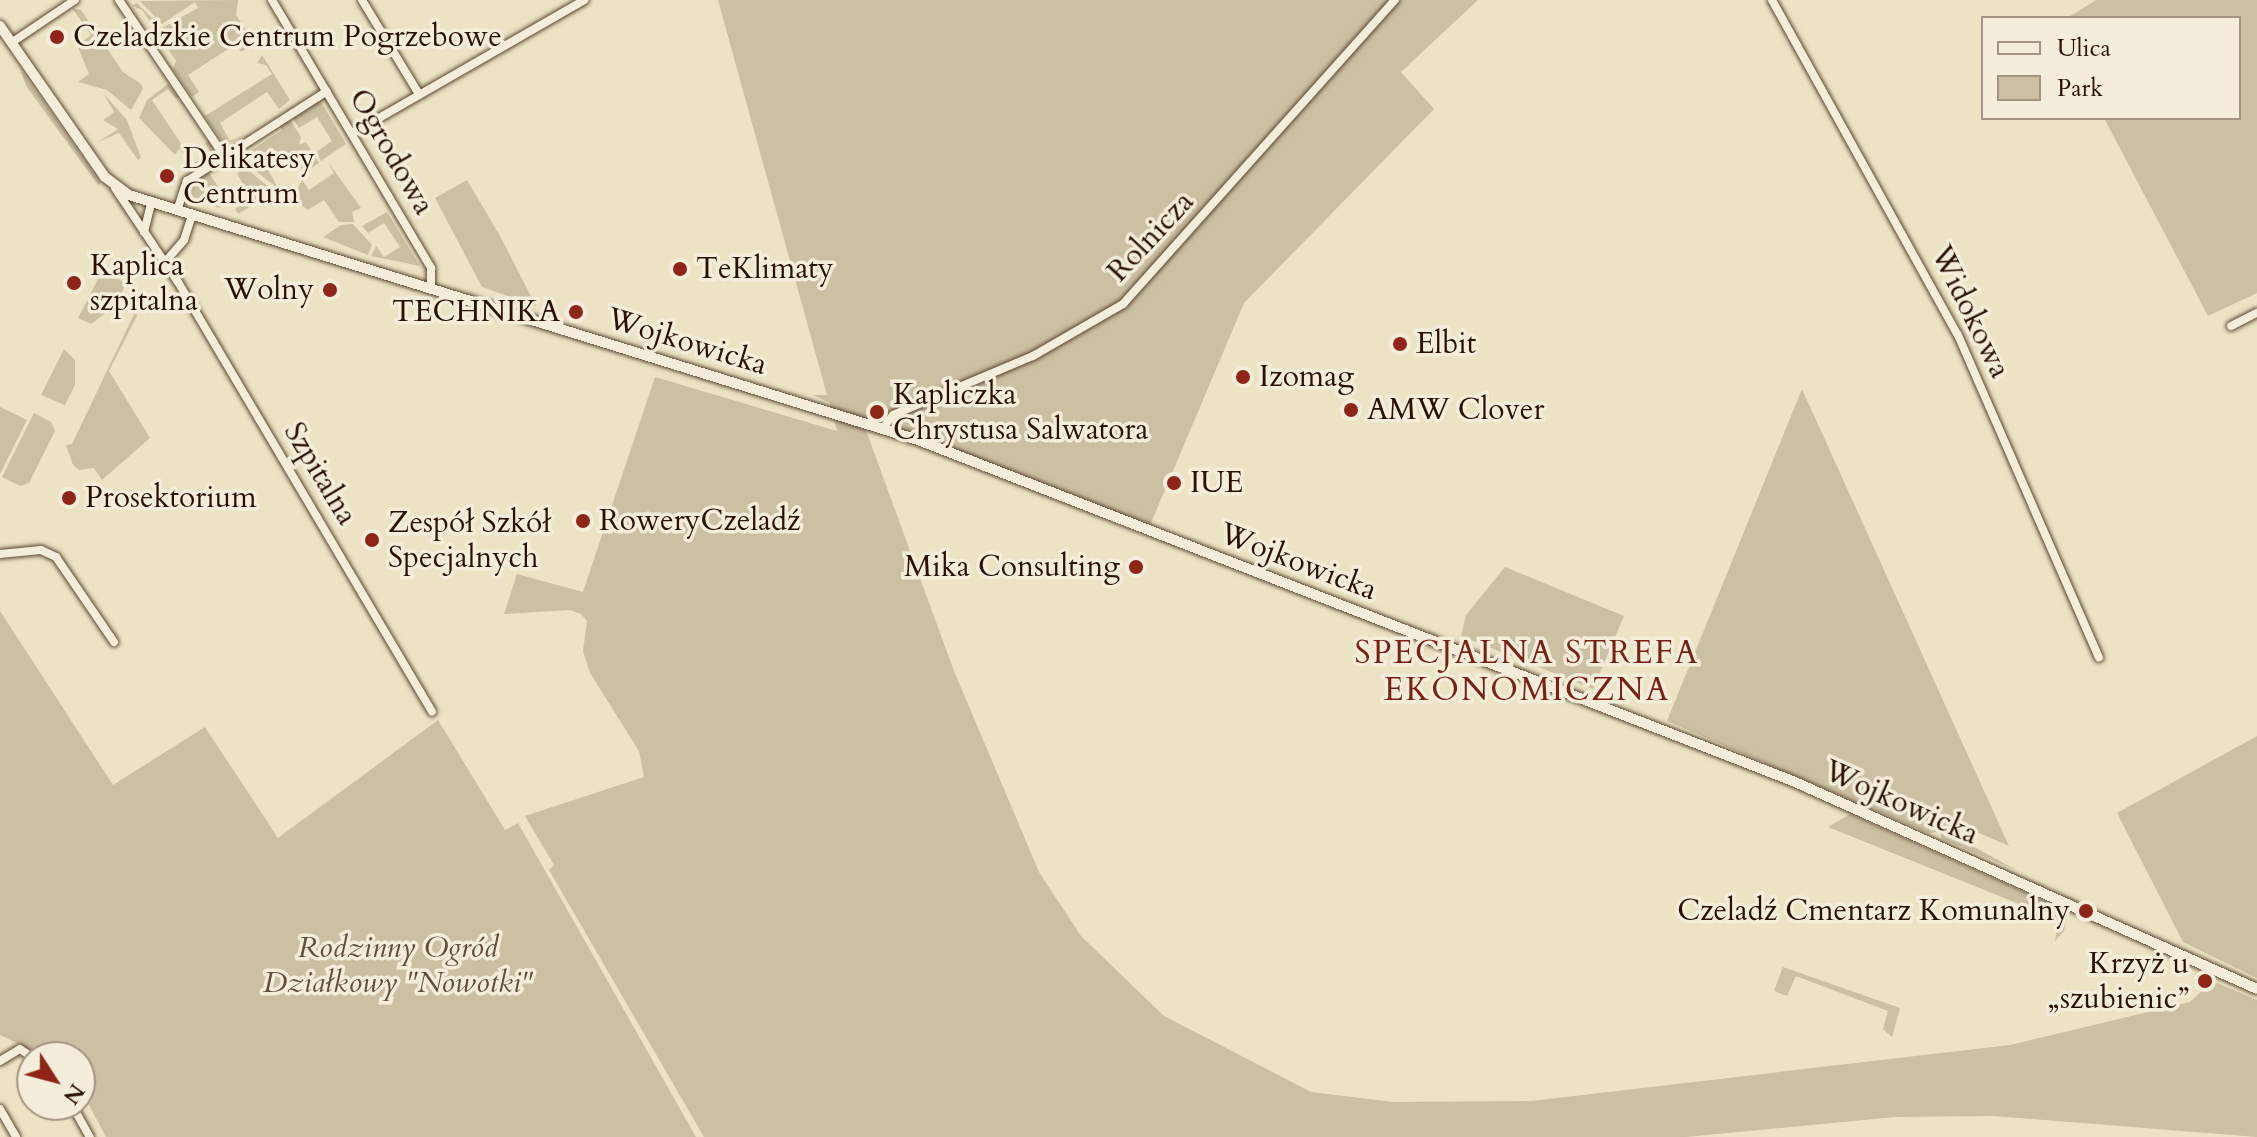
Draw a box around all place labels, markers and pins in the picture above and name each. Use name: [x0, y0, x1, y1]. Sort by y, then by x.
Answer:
place label: Czeladzkie Centrum Pogrzebowe: [73, 19, 502, 55]
marker: Czeladzkie Centrum Pogrzebowe: [48, 28, 66, 46]
place label: Delikatesy Centrum: [183, 141, 315, 212]
marker: Delikatesy Centrum: [158, 167, 176, 185]
place label: Kaplica szpitalna: [90, 248, 198, 318]
place label: TeKlimaty: [696, 251, 834, 287]
marker: TeKlimaty: [671, 260, 689, 278]
place label: Wolny: [224, 272, 314, 308]
marker: Kaplica szpitalna: [65, 274, 83, 292]
marker: Wolny: [321, 281, 339, 299]
place label: TECHNIKA: [392, 294, 560, 330]
marker: TECHNIKA: [567, 303, 585, 321]
place label: Elbit: [1416, 326, 1476, 362]
marker: Elbit: [1391, 335, 1409, 353]
place label: Izomag: [1259, 359, 1354, 395]
marker: Izomag: [1234, 368, 1252, 386]
place label: Kapliczka Chrystusa Salwatora: [893, 377, 1148, 448]
place label: AMW Clover: [1367, 392, 1544, 428]
marker: AMW Clover: [1342, 401, 1360, 419]
marker: Kapliczka Chrystusa Salwatora: [868, 403, 886, 421]
place label: IUE: [1190, 465, 1243, 501]
marker: IUE: [1165, 474, 1183, 492]
place label: Prosektorium: [85, 480, 257, 516]
marker: Prosektorium: [60, 489, 78, 507]
place label: RoweryCzeladź: [599, 503, 800, 539]
place label: Zespół Szkół Specjalnych: [388, 505, 551, 576]
marker: RoweryCzeladź: [574, 512, 592, 530]
marker: Zespół Szkół Specjalnych: [363, 531, 381, 549]
place label: Mika Consulting: [904, 549, 1120, 585]
marker: Mika Consulting: [1127, 558, 1145, 576]
place label: Czeladź Cmentarz Komunalny: [1677, 893, 2070, 929]
marker: Czeladź Cmentarz Komunalny: [2077, 902, 2095, 920]
place label: Krzyż u „szubienic”: [2048, 946, 2189, 1016]
marker: Krzyż u „szubienic”: [2196, 972, 2214, 990]

